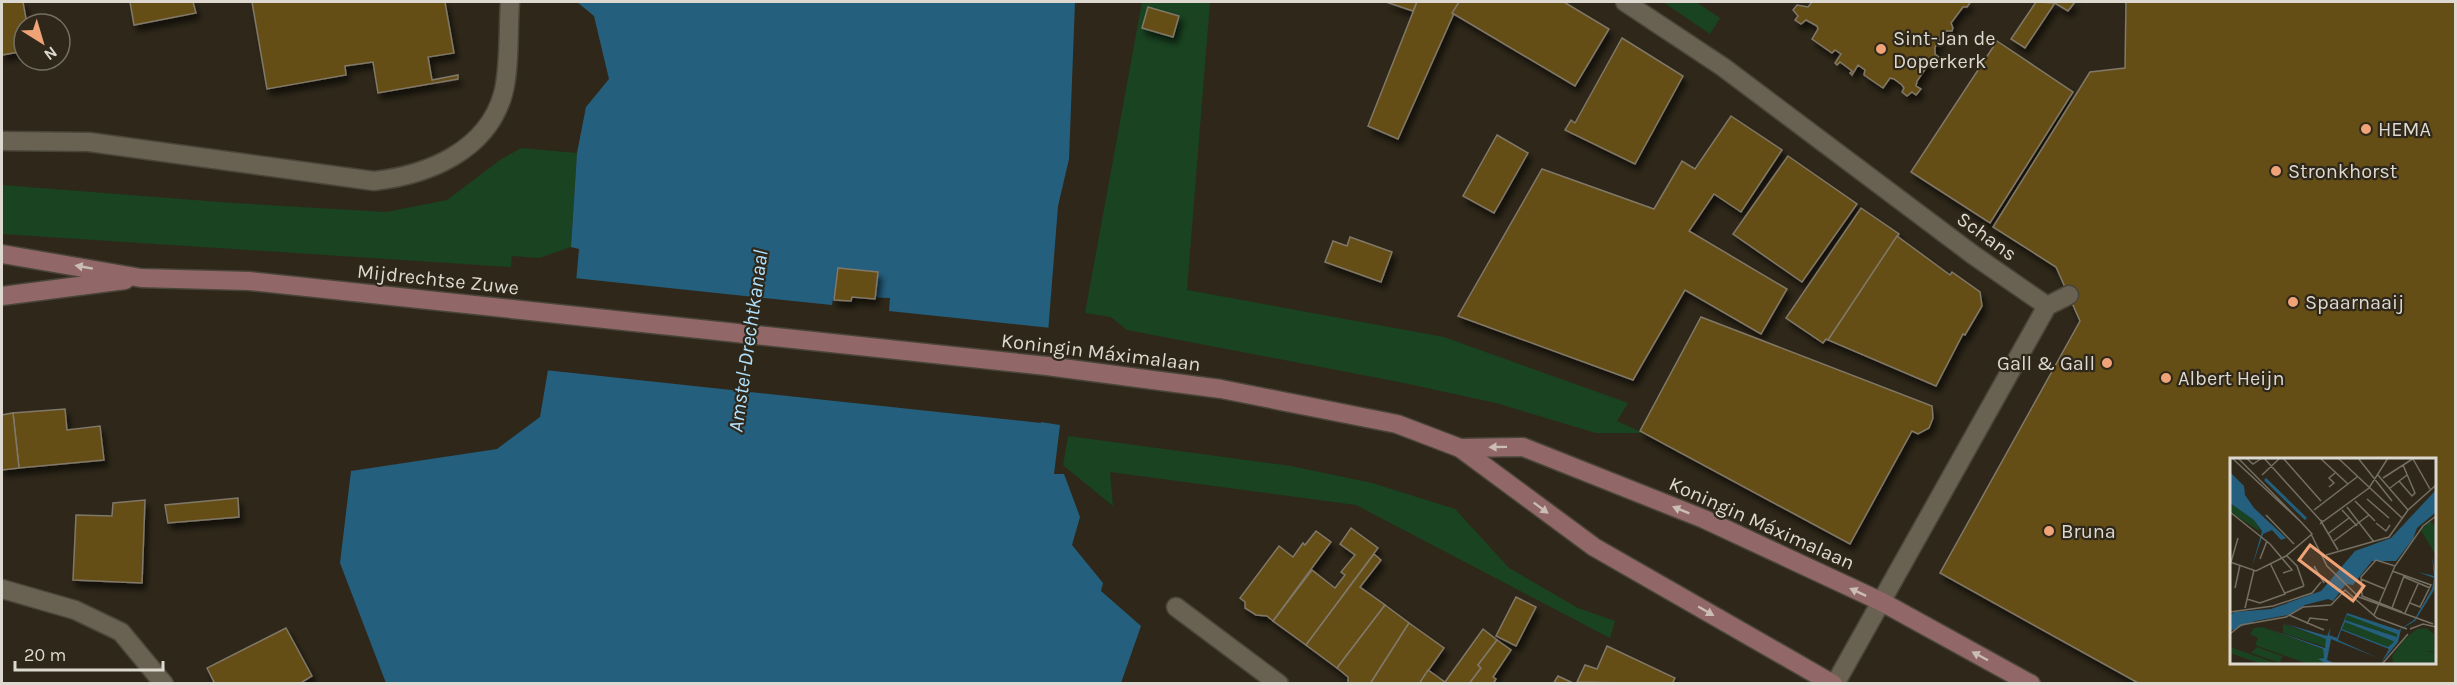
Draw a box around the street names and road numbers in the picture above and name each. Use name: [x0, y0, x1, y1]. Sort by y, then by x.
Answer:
street label: Schans: [1952, 207, 2021, 266]
street label: Mijdrechtse Zuwe: [356, 260, 520, 299]
street label: Koningin Máximalaan: [1000, 329, 1202, 376]
street label: Koningin Máximalaan: [1665, 472, 1858, 575]

